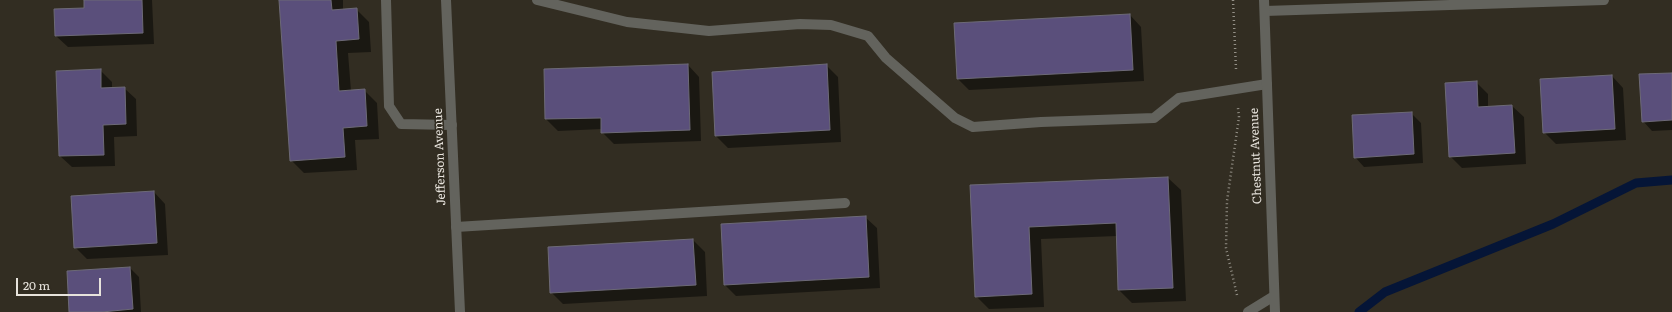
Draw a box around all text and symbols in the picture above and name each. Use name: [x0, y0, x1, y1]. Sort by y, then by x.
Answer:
street label: Jefferson Avenue: [431, 108, 449, 206]
street label: Chestnut Avenue: [1247, 108, 1265, 204]
scale bar: [18, 270, 103, 296]
text: 20 m: [23, 276, 50, 294]

